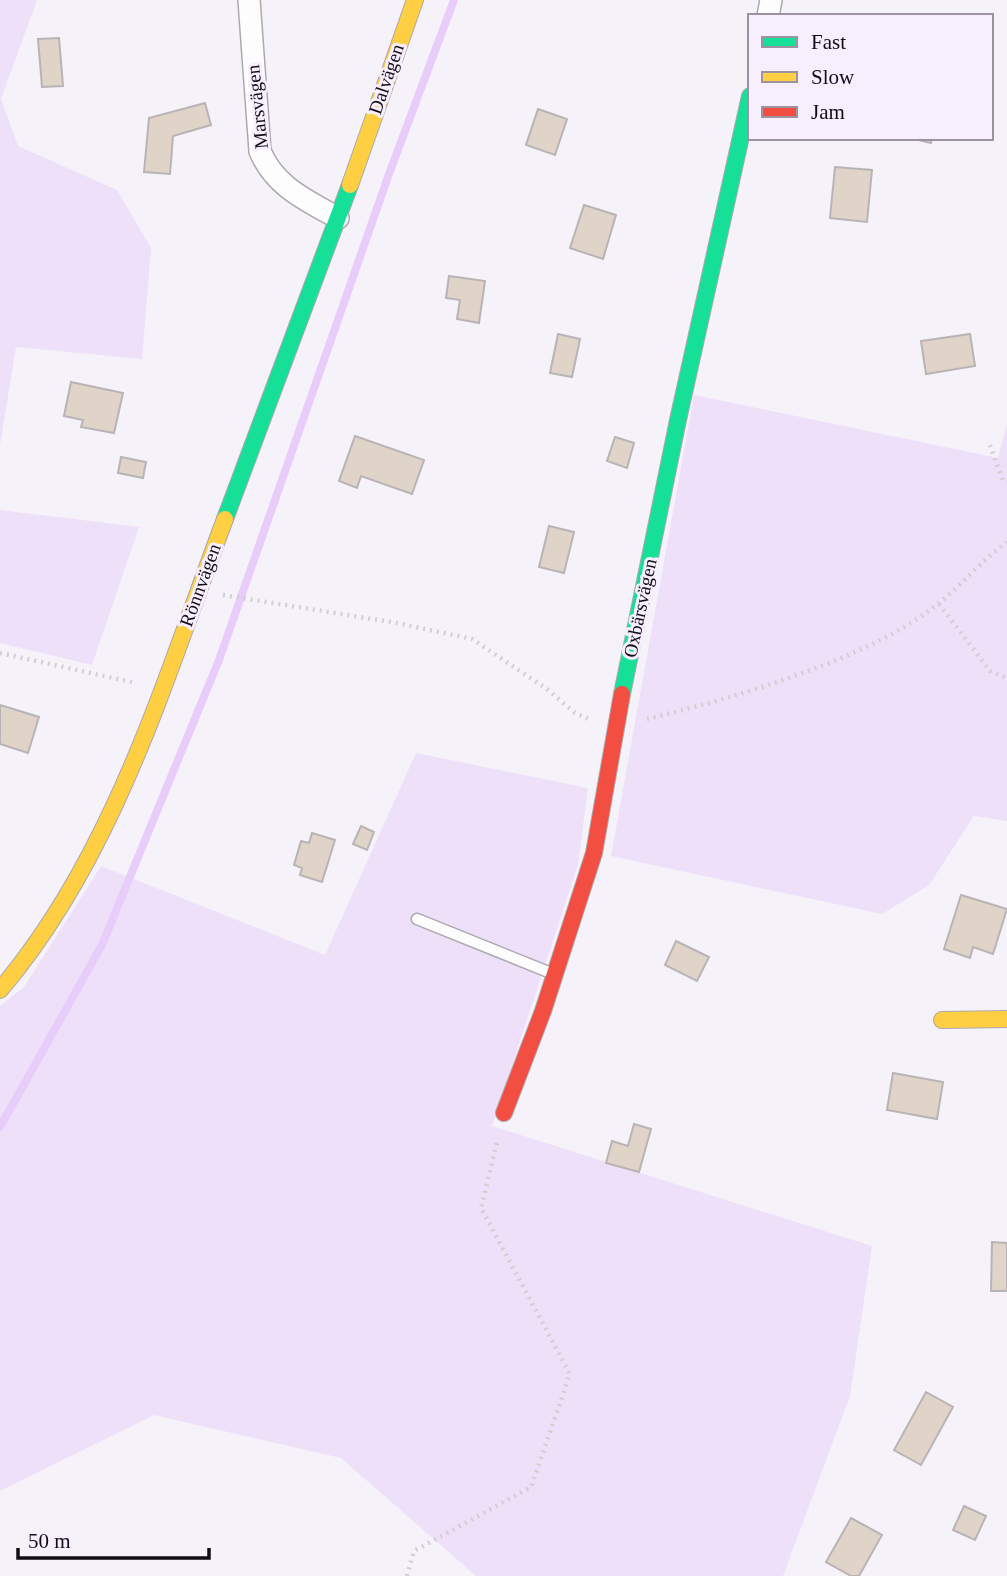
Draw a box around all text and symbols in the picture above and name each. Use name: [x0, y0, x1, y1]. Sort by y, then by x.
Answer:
legend: [748, 14, 993, 140]
text: Fast: [811, 30, 846, 54]
street label: Dalvägen: [364, 41, 408, 117]
street label: Marsvägen: [242, 63, 272, 150]
text: Slow: [811, 65, 855, 89]
text: Jam: [811, 100, 845, 124]
street label: Rönnvägen: [175, 540, 225, 629]
street label: Oxbärsvägen: [619, 556, 661, 659]
scale bar: [18, 1516, 208, 1560]
text: 50 m: [28, 1529, 71, 1553]

